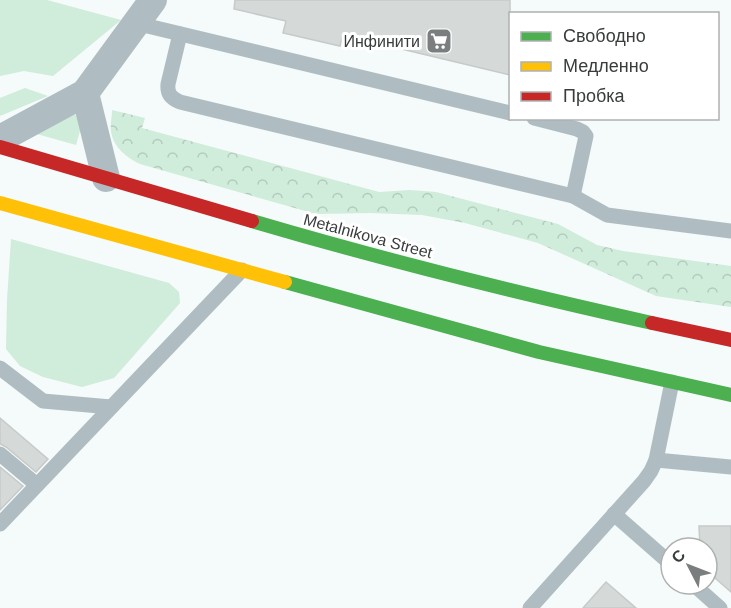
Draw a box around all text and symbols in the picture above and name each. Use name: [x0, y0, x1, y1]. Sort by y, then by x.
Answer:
legend: [509, 12, 719, 120]
supermarket icon: Инфинити: [424, 26, 454, 56]
text: Свободно: [563, 26, 646, 46]
place label: Инфинити: [344, 33, 420, 50]
text: Медленно: [563, 56, 649, 76]
text: Пробка: [563, 86, 626, 106]
street label: Metalnikova Street: [302, 211, 435, 262]
north arrow: [659, 536, 719, 596]
text: С: [668, 546, 689, 566]

